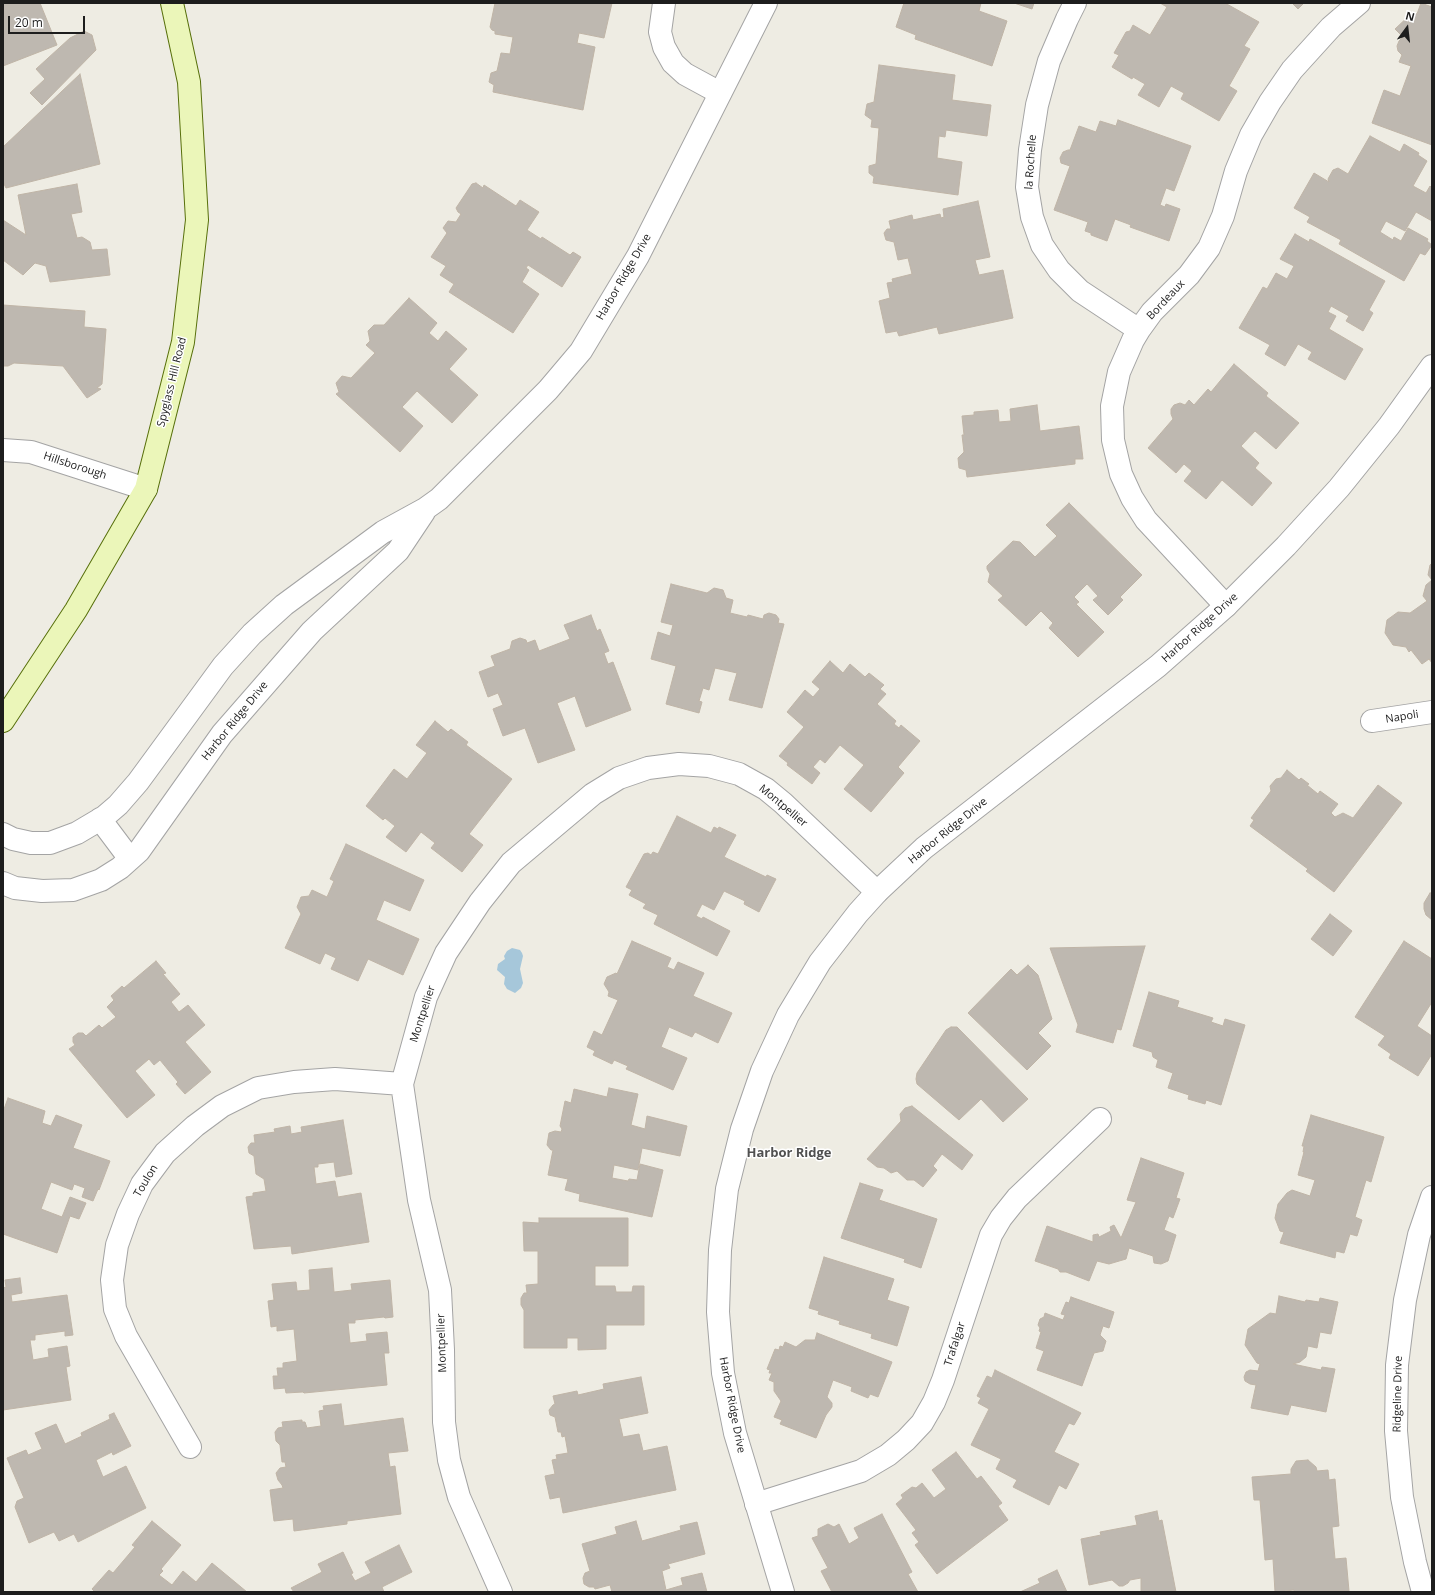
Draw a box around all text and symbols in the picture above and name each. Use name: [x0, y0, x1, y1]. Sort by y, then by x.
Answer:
scale bar: [10, 8, 87, 34]
north arrow: [1387, 8, 1427, 48]
text: N: [1404, 8, 1416, 24]
text: 20 m: [15, 14, 43, 31]
street label: la Rochelle: [1022, 134, 1040, 190]
street label: Harbor Ridge Drive: [594, 231, 654, 323]
street label: Bordeaux: [1144, 277, 1188, 323]
street label: Spyglass Hill Road: [154, 336, 190, 428]
street label: Hillsborough: [42, 450, 108, 482]
street label: Harbor Ridge Drive: [1159, 590, 1241, 666]
street label: Harbor Ridge Drive: [199, 679, 271, 763]
street label: Napoli: [1385, 708, 1419, 726]
street label: Montpellier: [756, 782, 810, 830]
street label: Harbor Ridge Drive: [906, 795, 990, 867]
street label: Montpellier: [408, 984, 438, 1044]
district label: Harbor Ridge: [746, 1145, 832, 1161]
street label: Toulon: [131, 1162, 161, 1200]
street label: Montpellier: [434, 1313, 450, 1373]
street label: Trafalgar: [942, 1320, 968, 1368]
street label: Harbor Ridge Drive: [716, 1356, 748, 1454]
street label: Ridgeline Drive: [1391, 1356, 1405, 1432]

